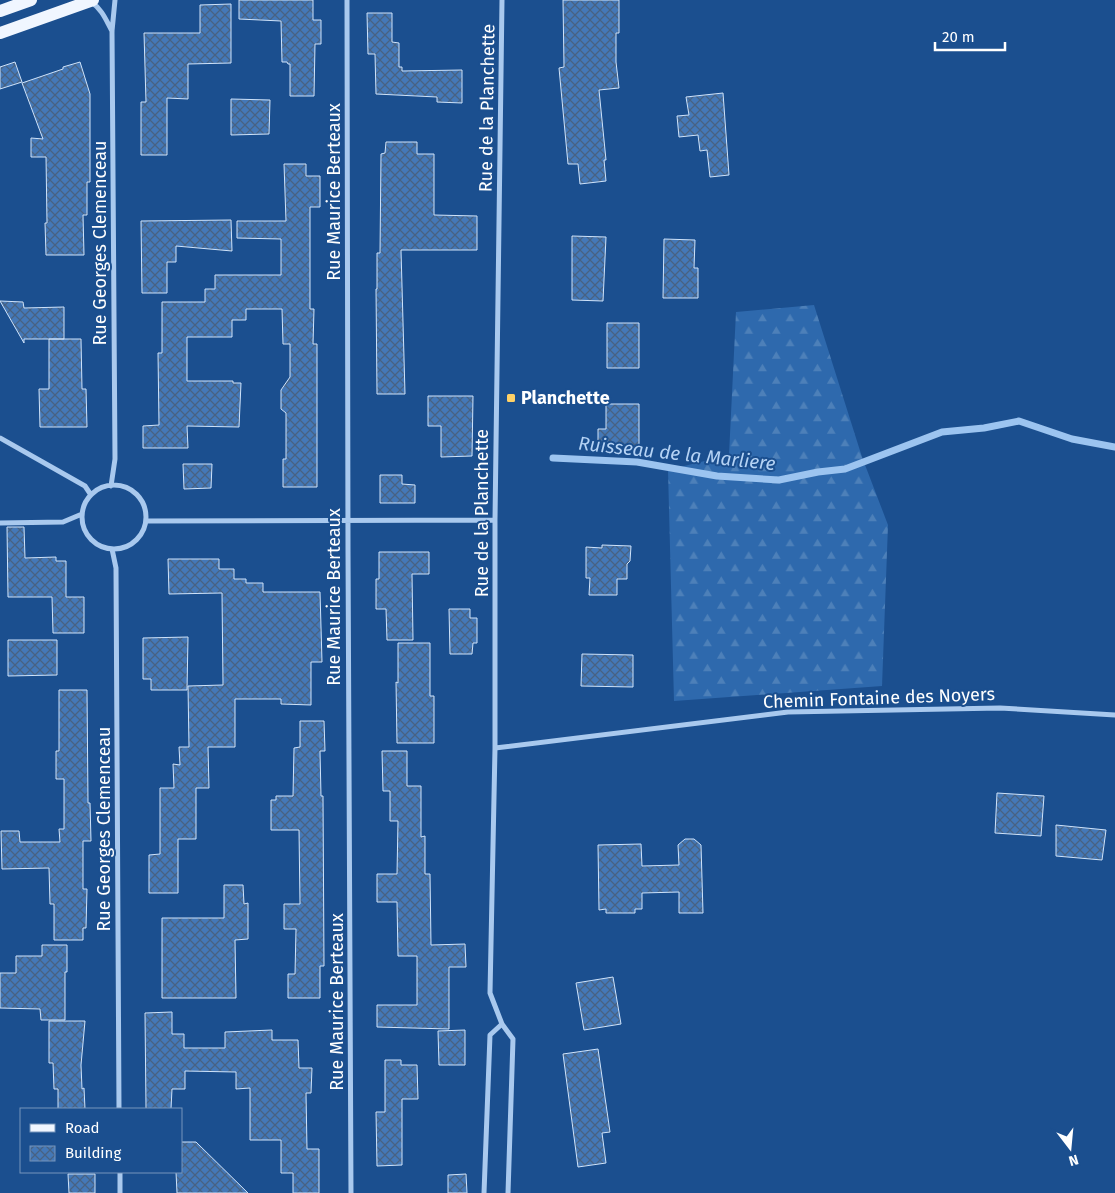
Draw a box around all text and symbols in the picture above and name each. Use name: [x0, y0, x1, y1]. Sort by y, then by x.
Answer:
scale bar: [935, 20, 1005, 52]
street label: Rue de la Planchette: [475, 24, 499, 192]
text: 20 m: [942, 28, 975, 46]
street label: Rue Maurice Berteaux: [323, 103, 345, 281]
street label: Rue Georges Clemenceau: [89, 140, 111, 346]
place label: Planchette: [521, 387, 610, 409]
marker: Planchette: [505, 392, 517, 404]
street label: Rue de la Planchette: [471, 429, 493, 597]
water label: Ruisseau de la Marliere: [577, 432, 777, 475]
street label: Rue Maurice Berteaux: [323, 508, 345, 686]
street label: Chemin Fontaine des Noyers: [763, 683, 995, 713]
street label: Rue Georges Clemenceau: [93, 726, 115, 932]
street label: Rue Maurice Berteaux: [326, 913, 348, 1091]
legend: [20, 1108, 182, 1173]
text: Road: [65, 1119, 100, 1137]
north arrow: [1045, 1123, 1095, 1173]
text: Building: [65, 1144, 121, 1162]
text: N: [1067, 1151, 1080, 1169]

